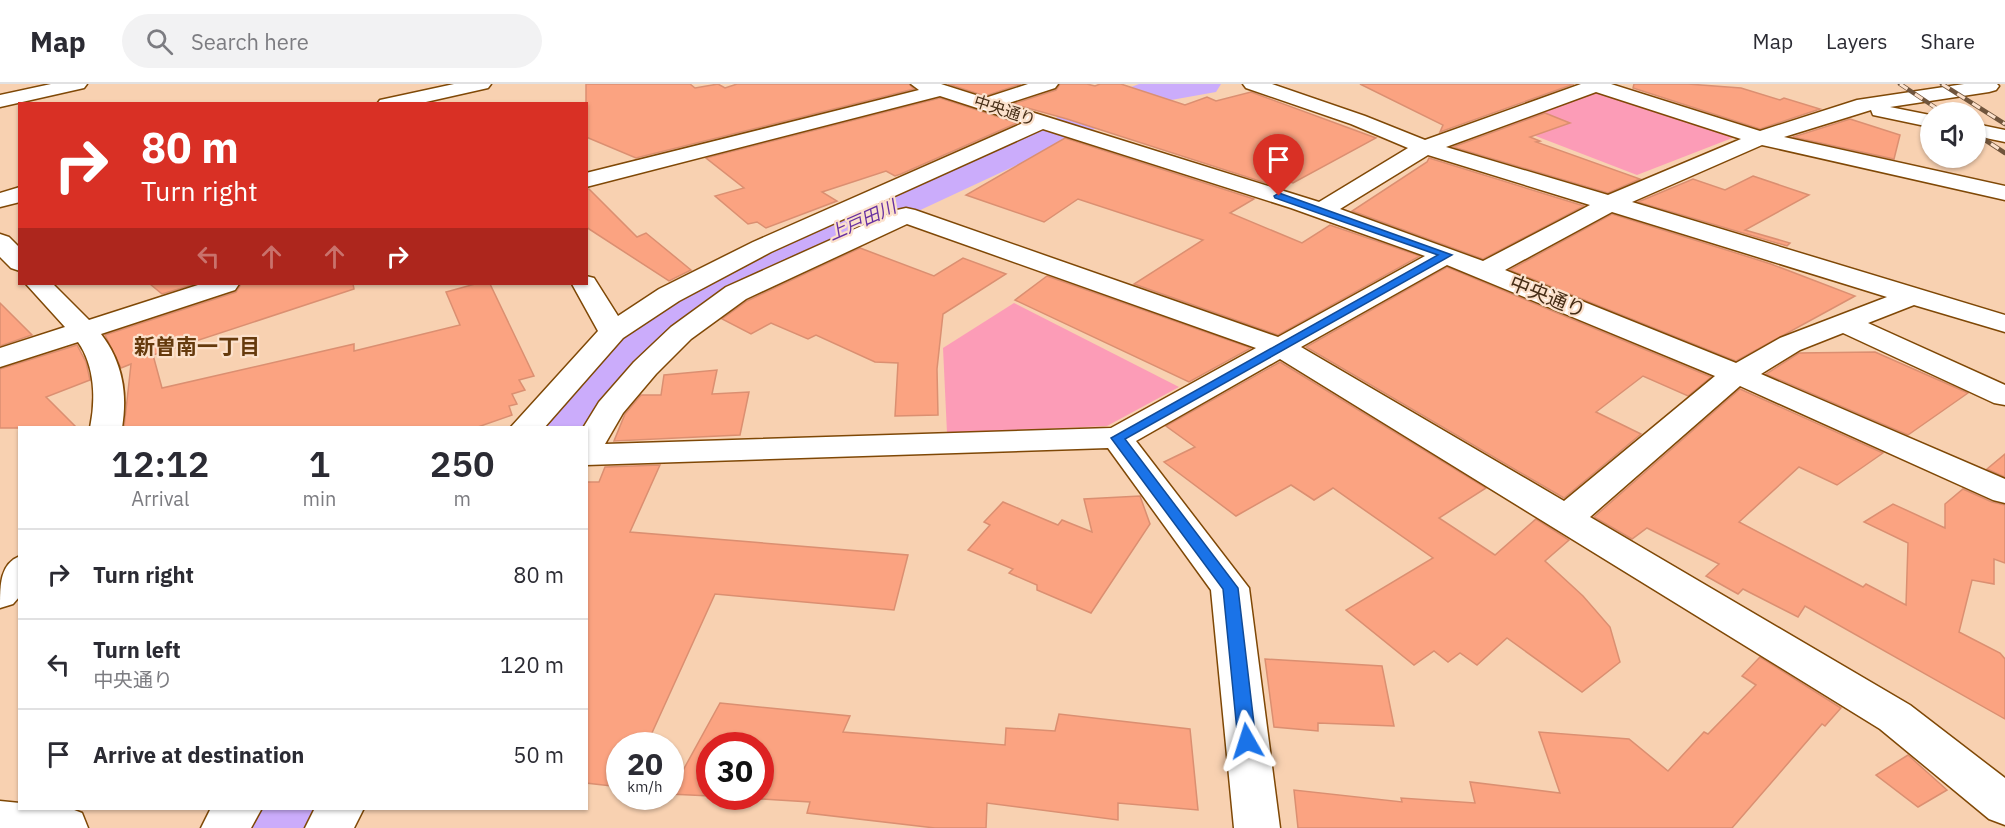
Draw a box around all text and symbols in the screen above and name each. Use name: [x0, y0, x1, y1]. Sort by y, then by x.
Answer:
search box: [122, 14, 542, 68]
text: Map: [30, 23, 86, 60]
icon: search: [143, 25, 176, 58]
text: Search here: [191, 27, 309, 56]
text: Map: [1753, 27, 1793, 55]
text: Layers: [1826, 27, 1888, 55]
text: Share: [1921, 27, 1975, 55]
street label: 中央通り: [971, 91, 1039, 129]
map controls: [1920, 102, 1986, 168]
button: sound: [1920, 102, 1986, 168]
text: 80 m: [141, 120, 239, 175]
icon: right: [42, 126, 120, 204]
pin: [1253, 134, 1304, 196]
icon: arrive: [1262, 143, 1295, 176]
text: Turn right: [141, 173, 258, 208]
water label: 上戸田川: [824, 194, 901, 245]
icon: left: [192, 240, 225, 273]
icon: ahead: [255, 240, 288, 273]
icon: ahead: [318, 240, 351, 273]
icon: right: [381, 240, 414, 273]
street label: 中央通り: [1506, 268, 1590, 324]
district label: 新曽南一丁目: [134, 332, 260, 360]
text: 12:12: [111, 440, 209, 487]
text: 1: [309, 440, 330, 487]
text: 250: [430, 440, 495, 487]
text: Arrival: [131, 485, 189, 512]
text: min: [303, 485, 336, 512]
text: m: [453, 485, 471, 512]
icon: right: [42, 558, 75, 591]
text: Turn right: [93, 560, 194, 589]
text: 80 m: [513, 560, 564, 589]
text: Turn left: [93, 635, 181, 664]
icon: left: [42, 648, 75, 681]
text: 120 m: [500, 650, 564, 679]
text: 中央通り: [93, 666, 173, 693]
position arrow: [1215, 709, 1279, 773]
speed limit sign: 30: [696, 732, 774, 810]
icon: arrive: [42, 738, 75, 771]
text: Arrive at destination: [93, 740, 304, 769]
text: 50 m: [513, 740, 564, 769]
text: 20: [627, 744, 663, 783]
text: km/h: [627, 777, 663, 796]

